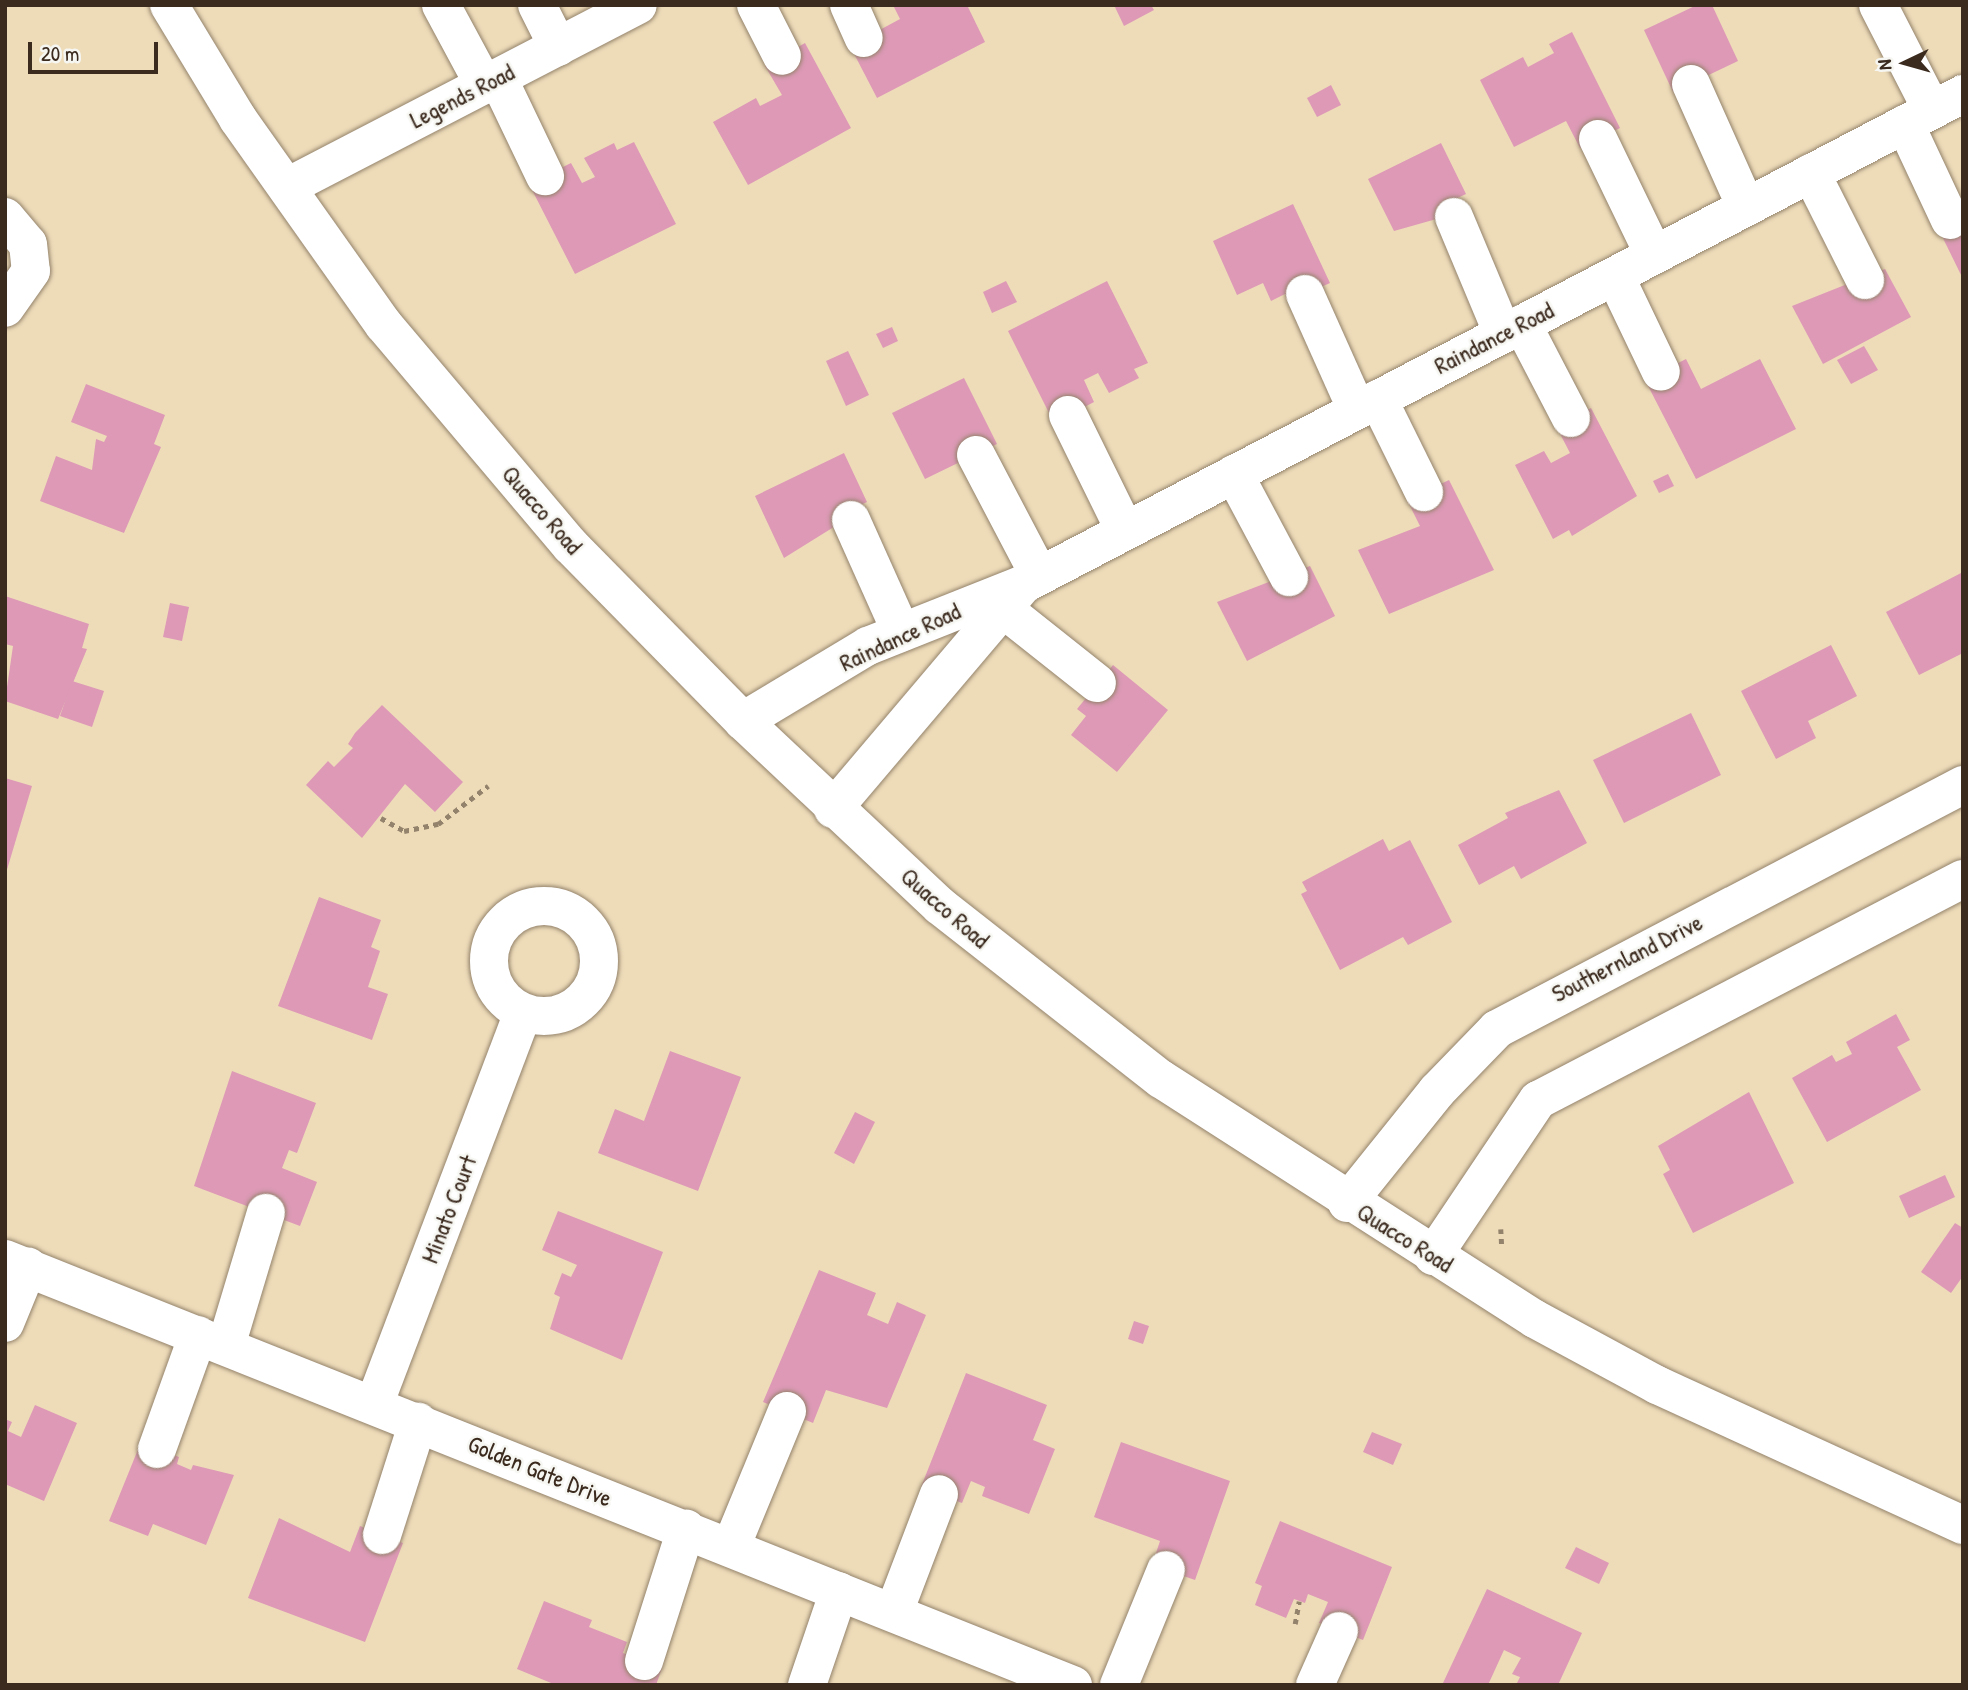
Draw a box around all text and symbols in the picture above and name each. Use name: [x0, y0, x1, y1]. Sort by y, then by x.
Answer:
scale bar: [32, 28, 161, 72]
north arrow: [1870, 28, 1940, 98]
text: 20 m: [41, 39, 79, 68]
street label: Legends Road: [405, 58, 519, 134]
text: N: [1871, 59, 1897, 71]
street label: Raindance Road: [1430, 296, 1558, 380]
street label: Quacco Road: [496, 460, 588, 560]
street label: Raindance Road: [835, 597, 965, 677]
street label: Quacco Road: [895, 862, 995, 954]
street label: Southernland Drive: [1547, 908, 1707, 1008]
street label: Minato Court: [415, 1151, 483, 1267]
street label: Quacco Road: [1352, 1197, 1458, 1279]
street label: Golden Gate Drive: [464, 1429, 616, 1513]

